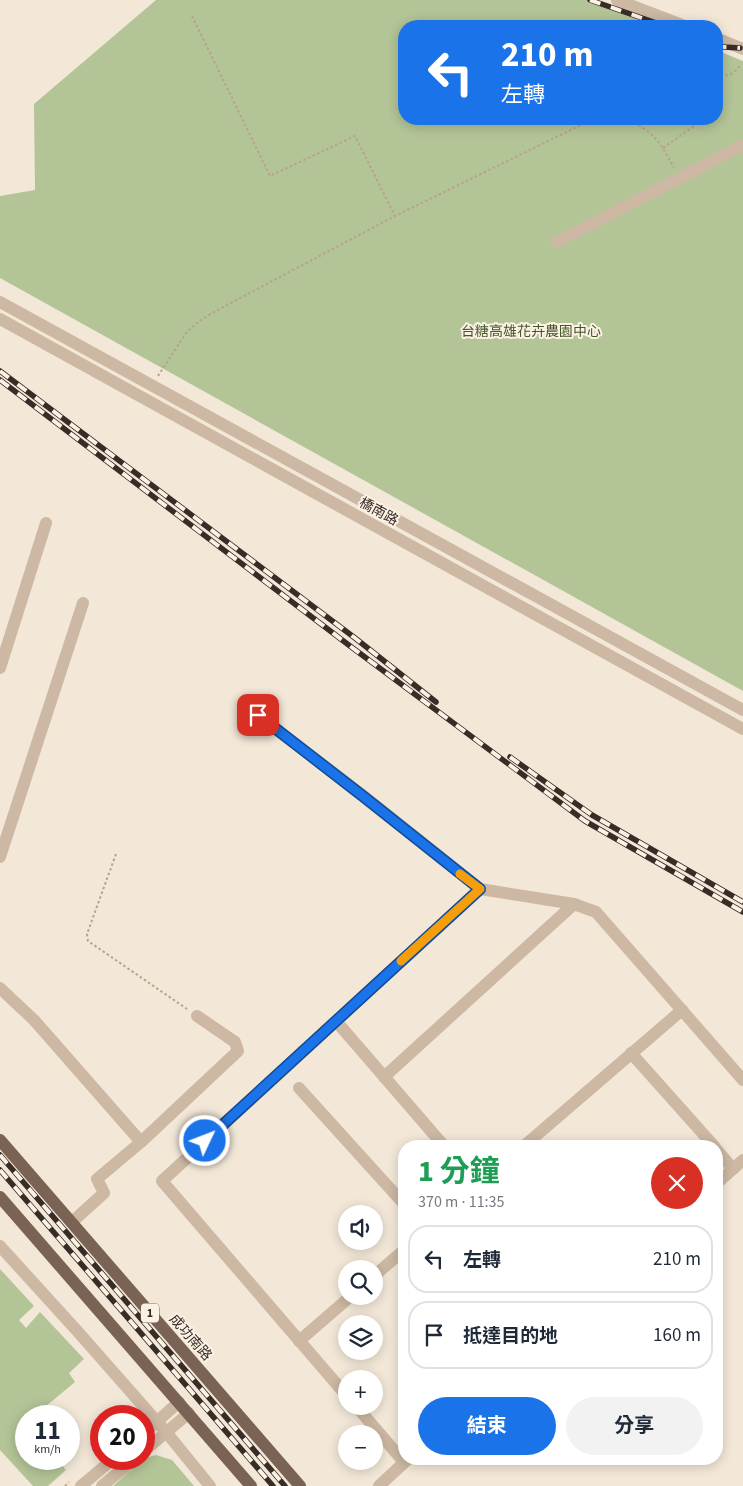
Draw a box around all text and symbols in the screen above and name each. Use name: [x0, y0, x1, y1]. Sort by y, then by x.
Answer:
text: 210 m: [501, 30, 593, 80]
icon: left: [418, 40, 483, 105]
text: 左轉: [501, 79, 545, 111]
park label: 台糖高雄花卉農園中心: [461, 322, 601, 342]
street label: 橋南路: [355, 493, 402, 531]
pin: [237, 694, 279, 736]
icon: arrive: [244, 701, 272, 729]
position arrow: [178, 1114, 230, 1166]
text: 1 分鐘: [418, 1150, 500, 1193]
button: close: [651, 1157, 703, 1209]
text: 370 m · 11:35: [418, 1191, 505, 1213]
map controls: [338, 1205, 383, 1470]
button: sound: [338, 1205, 383, 1250]
icon: left: [420, 1245, 448, 1273]
text: 210 m: [653, 1246, 701, 1273]
text: 左轉: [463, 1247, 501, 1274]
button: search: [338, 1260, 383, 1305]
road number: 1: [141, 1304, 159, 1322]
street label: 成功南路: [164, 1310, 216, 1365]
button: layers: [338, 1315, 383, 1360]
icon: arrive: [420, 1321, 448, 1349]
text: 160 m: [653, 1322, 701, 1349]
text: 抵達目的地: [463, 1323, 558, 1350]
button: +: [338, 1370, 383, 1415]
button: 結束: [418, 1397, 556, 1455]
button: 分享: [566, 1397, 703, 1455]
speed limit sign: 20: [90, 1405, 155, 1470]
text: 11: [34, 1413, 61, 1449]
button: −: [338, 1425, 383, 1470]
text: km/h: [34, 1441, 61, 1458]

